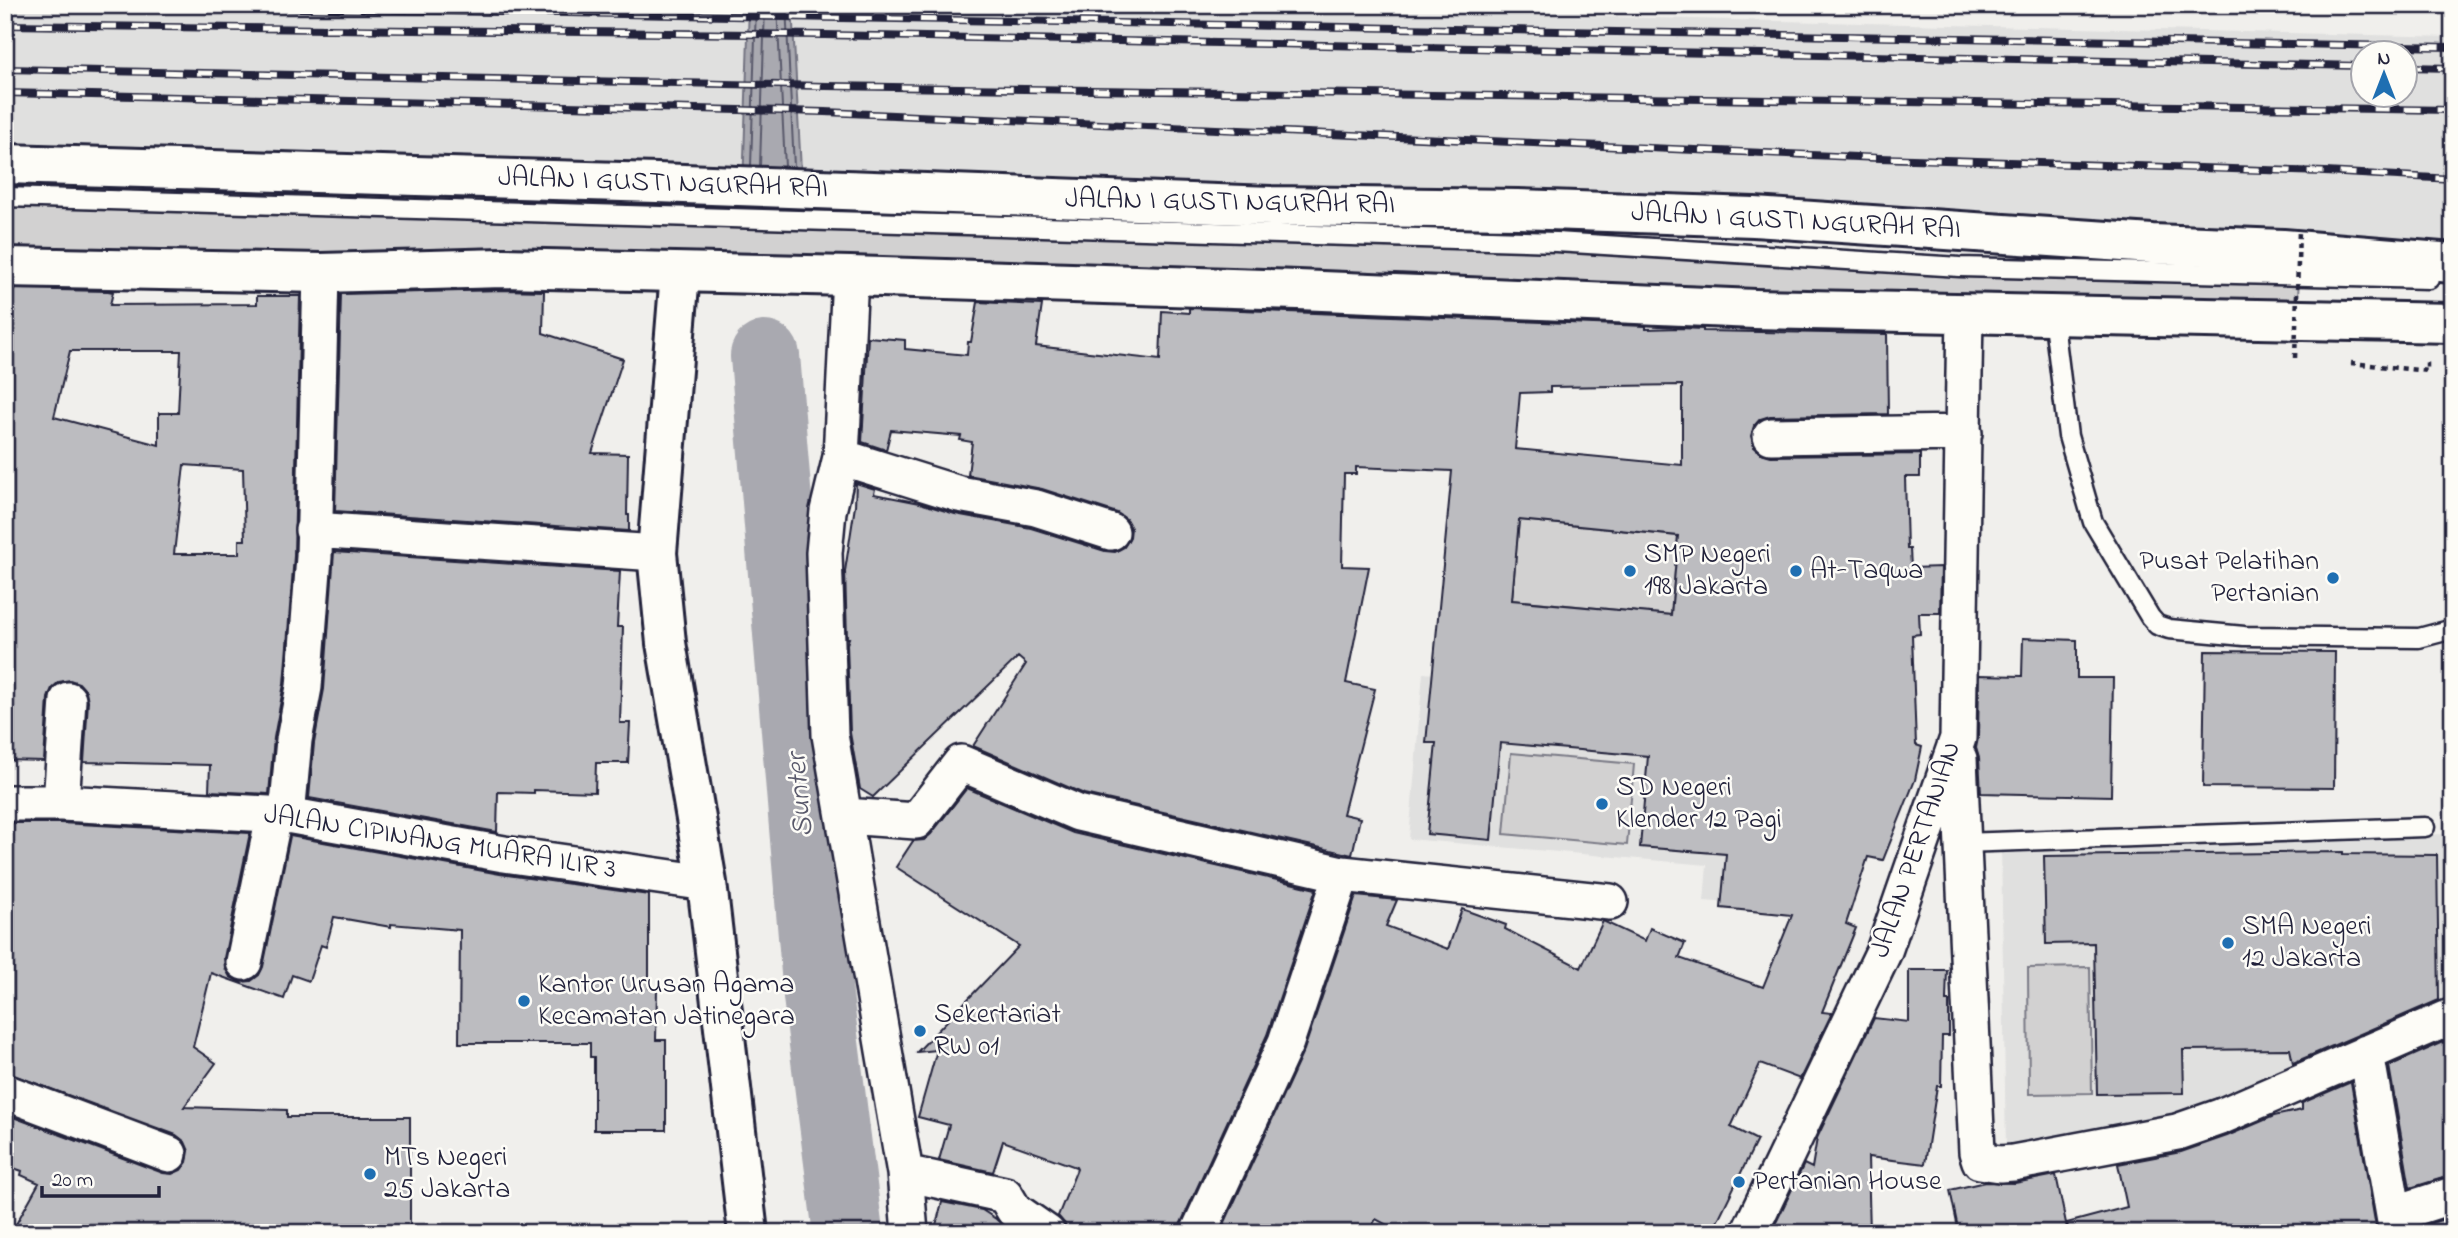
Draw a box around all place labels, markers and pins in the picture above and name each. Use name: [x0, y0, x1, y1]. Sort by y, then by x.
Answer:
place label: SMP Negeri 198 Jakarta: [1644, 535, 1771, 608]
place label: Pusat Pelatihan Pertanian: [2139, 542, 2319, 615]
place label: At-Taqwa: [1810, 551, 1923, 592]
marker: SMP Negeri 198 Jakarta: [1622, 563, 1638, 579]
marker: At-Taqwa: [1788, 563, 1804, 579]
marker: Pusat Pelatihan Pertanian: [2325, 570, 2341, 586]
place label: SD Negeri Klender 12 Pagi: [1616, 768, 1782, 841]
marker: SD Negeri Klender 12 Pagi: [1594, 796, 1610, 812]
place label: SMA Negeri 12 Jakarta: [2242, 907, 2372, 980]
marker: SMA Negeri 12 Jakarta: [2220, 935, 2236, 951]
place label: Kantor Urusan Agama Kecamatan Jatinegara: [538, 965, 795, 1038]
marker: Kantor Urusan Agama Kecamatan Jatinegara: [516, 993, 532, 1009]
place label: Sekertariat RW 01: [934, 995, 1061, 1068]
marker: Sekertariat RW 01: [912, 1023, 928, 1039]
place label: MTs Negeri 25 Jakarta: [384, 1138, 510, 1211]
place label: Pertanian House: [1753, 1162, 1942, 1203]
marker: MTs Negeri 25 Jakarta: [362, 1166, 378, 1182]
marker: Pertanian House: [1731, 1174, 1747, 1190]

